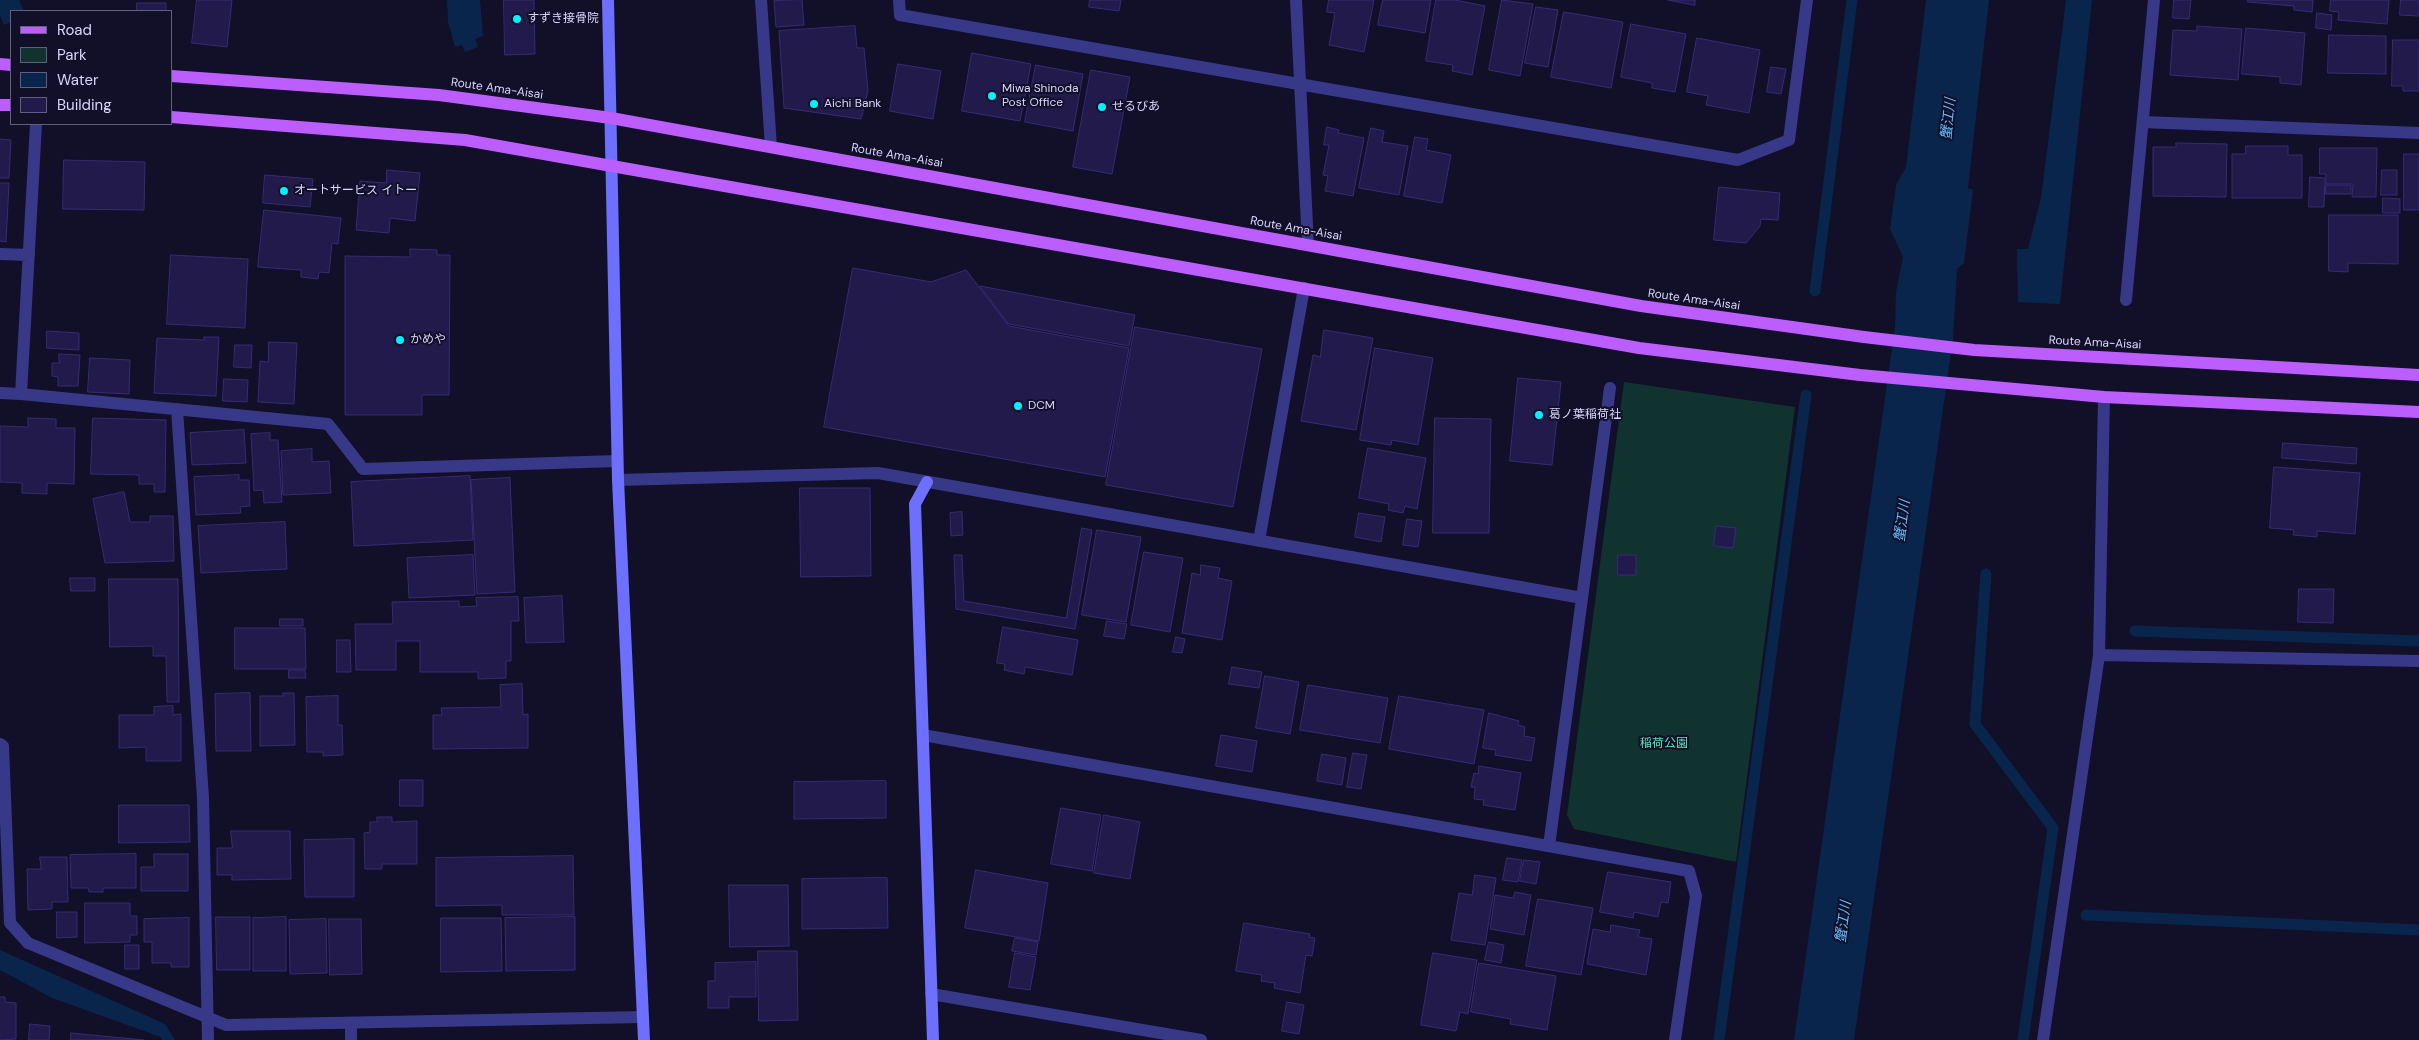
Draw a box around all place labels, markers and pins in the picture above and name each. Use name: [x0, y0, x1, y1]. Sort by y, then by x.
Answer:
place label: すずき接骨院: [527, 12, 599, 26]
marker: すずき接骨院: [511, 13, 523, 25]
place label: Miwa Shinoda Post Office: [1002, 82, 1078, 110]
marker: Miwa Shinoda Post Office: [986, 90, 998, 102]
place label: Aichi Bank: [824, 97, 881, 111]
marker: Aichi Bank: [808, 98, 820, 110]
place label: せるびあ: [1112, 100, 1160, 114]
marker: せるびあ: [1096, 101, 1108, 113]
place label: オートサービス イトー: [294, 184, 417, 198]
marker: オートサービス イトー: [278, 185, 290, 197]
place label: かめや: [410, 333, 446, 347]
marker: かめや: [394, 334, 406, 346]
place label: DCM: [1028, 399, 1055, 413]
marker: DCM: [1012, 400, 1024, 412]
place label: 葛ノ葉稲荷社: [1549, 408, 1621, 422]
marker: 葛ノ葉稲荷社: [1533, 409, 1545, 421]

